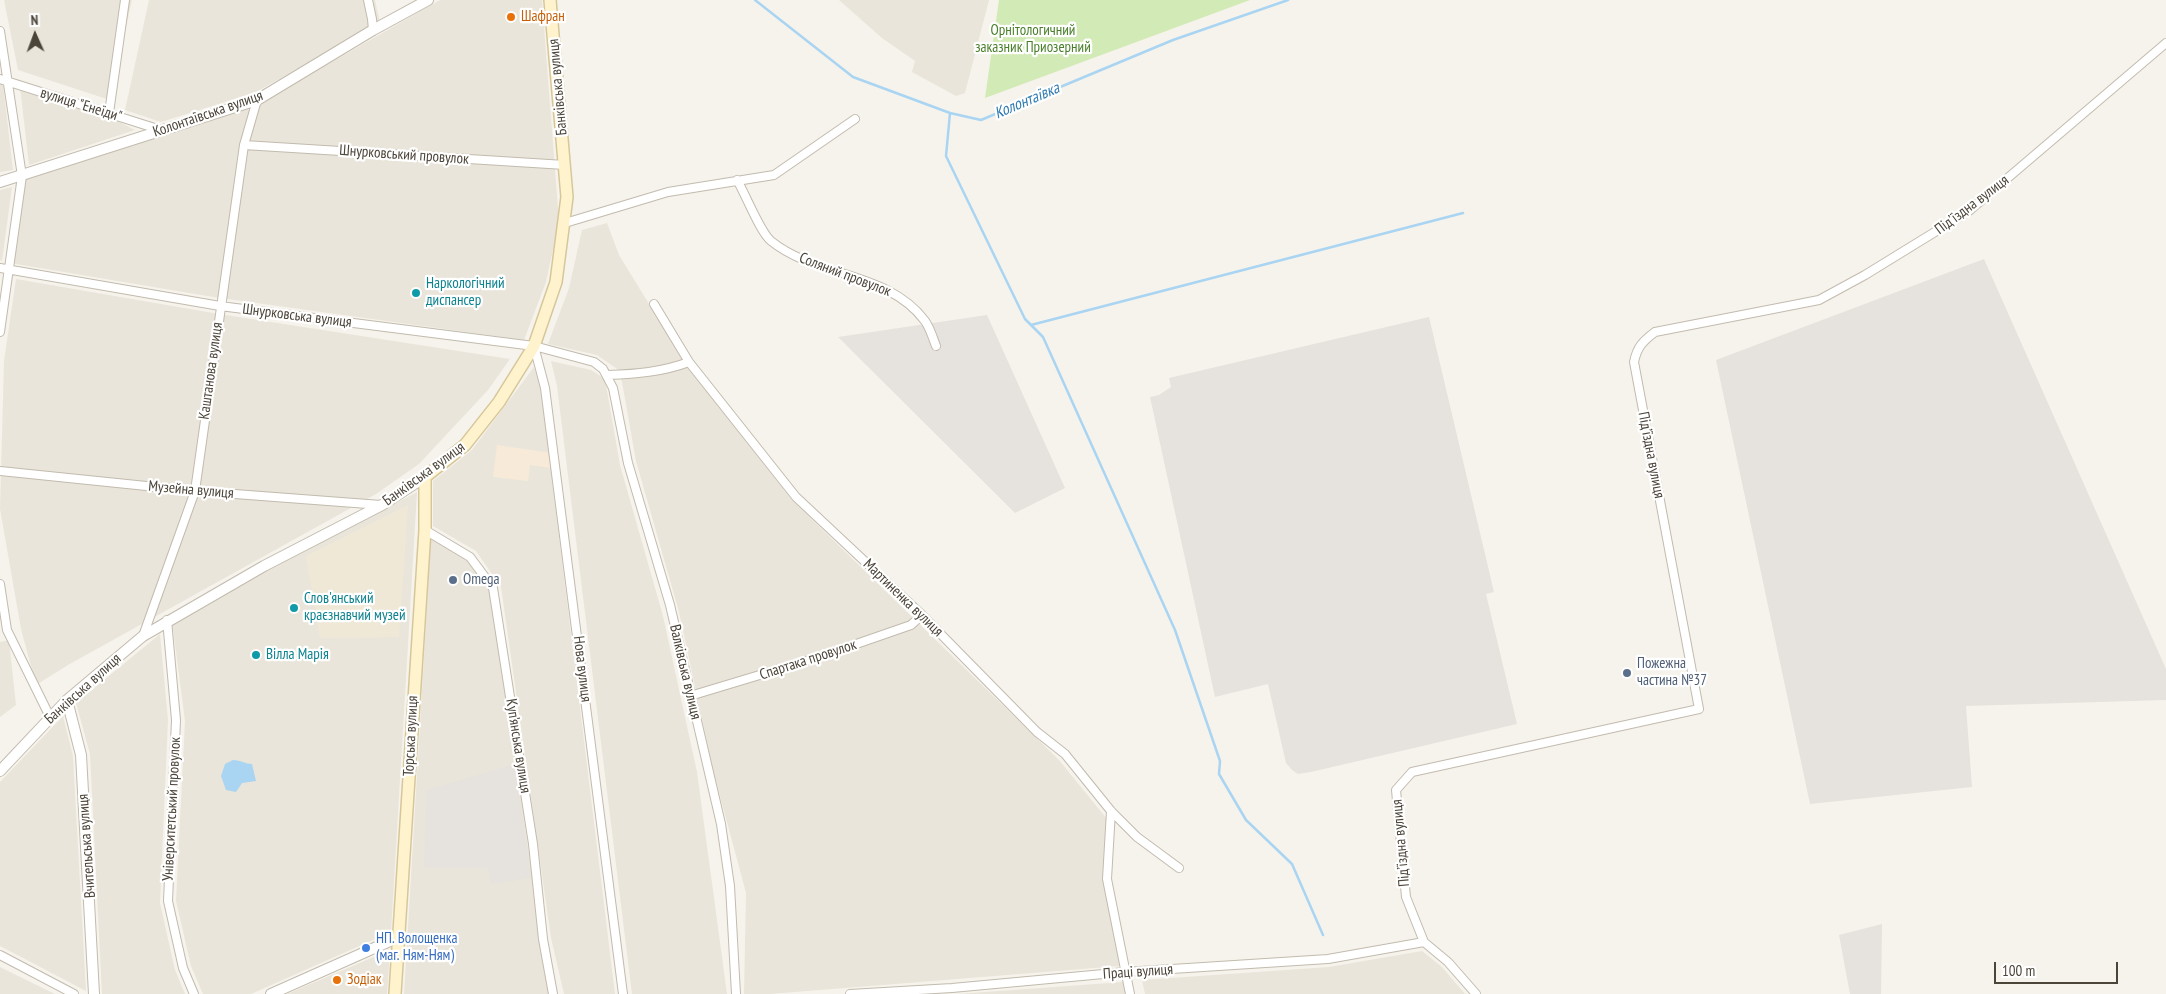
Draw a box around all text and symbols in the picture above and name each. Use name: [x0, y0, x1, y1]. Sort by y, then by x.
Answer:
place label: Шафран: [521, 8, 565, 26]
north arrow: [10, 10, 60, 60]
text: N: [30, 11, 39, 29]
marker: Шафран: [505, 11, 517, 23]
park label: Орнiтологичний заказник Приозерний: [975, 22, 1091, 57]
street label: Банківська вулиця: [545, 38, 571, 136]
water label: Колонтаївка: [992, 79, 1062, 123]
street label: вулиця "Енеїди": [38, 84, 124, 126]
street label: Колонтаївська вулиця: [151, 87, 265, 141]
street label: Шнурковський провулок: [339, 141, 469, 169]
street label: Під’їздна вулиця: [1932, 171, 2012, 239]
street label: Соляний провулок: [796, 249, 894, 301]
place label: Наркологічний диспансер: [426, 275, 505, 310]
marker: Наркологічний диспансер: [410, 287, 422, 299]
street label: Шнурковська вулиця: [241, 300, 353, 332]
street label: Каштанова вулиця: [195, 321, 227, 421]
street label: Під’їздна вулиця: [1634, 410, 1668, 500]
street label: Банківська вулиця: [380, 438, 468, 510]
street label: Музейна вулиця: [148, 477, 234, 503]
street label: Мартиненка вулиця: [859, 555, 947, 641]
place label: Omega: [463, 571, 500, 589]
marker: Omega: [447, 574, 459, 586]
place label: Слов'янський краєзнавчий музей: [304, 590, 406, 625]
marker: Слов'янський краєзнавчий музей: [288, 602, 300, 614]
street label: Валківська вулиця: [665, 623, 705, 721]
street label: Нова вулиця: [569, 635, 595, 703]
street label: Спартака провулок: [757, 636, 859, 684]
place label: Вілла Марія: [266, 646, 329, 664]
marker: Вілла Марія: [250, 649, 262, 661]
street label: Банківська вулиця: [41, 650, 125, 728]
place label: Пожежна частина №37: [1637, 655, 1707, 690]
marker: Пожежна частина №37: [1621, 667, 1633, 679]
street label: Торська вулиця: [400, 695, 422, 777]
street label: Куп’янська вулиця: [502, 698, 534, 794]
street label: Університетський провулок: [159, 736, 185, 882]
street label: Вчительська вулиця: [74, 793, 100, 899]
street label: Під’їздна вулиця: [1388, 798, 1414, 888]
place label: НП. Волощенка (маг. Ням-Ням): [376, 930, 458, 965]
marker: НП. Волощенка (маг. Ням-Ням): [360, 942, 372, 954]
scale bar: [1996, 952, 2120, 984]
street label: Праці вулиця: [1102, 961, 1174, 983]
text: 100 m: [2002, 961, 2035, 980]
place label: Зодіак: [347, 971, 382, 989]
marker: Зодіак: [331, 974, 343, 986]

